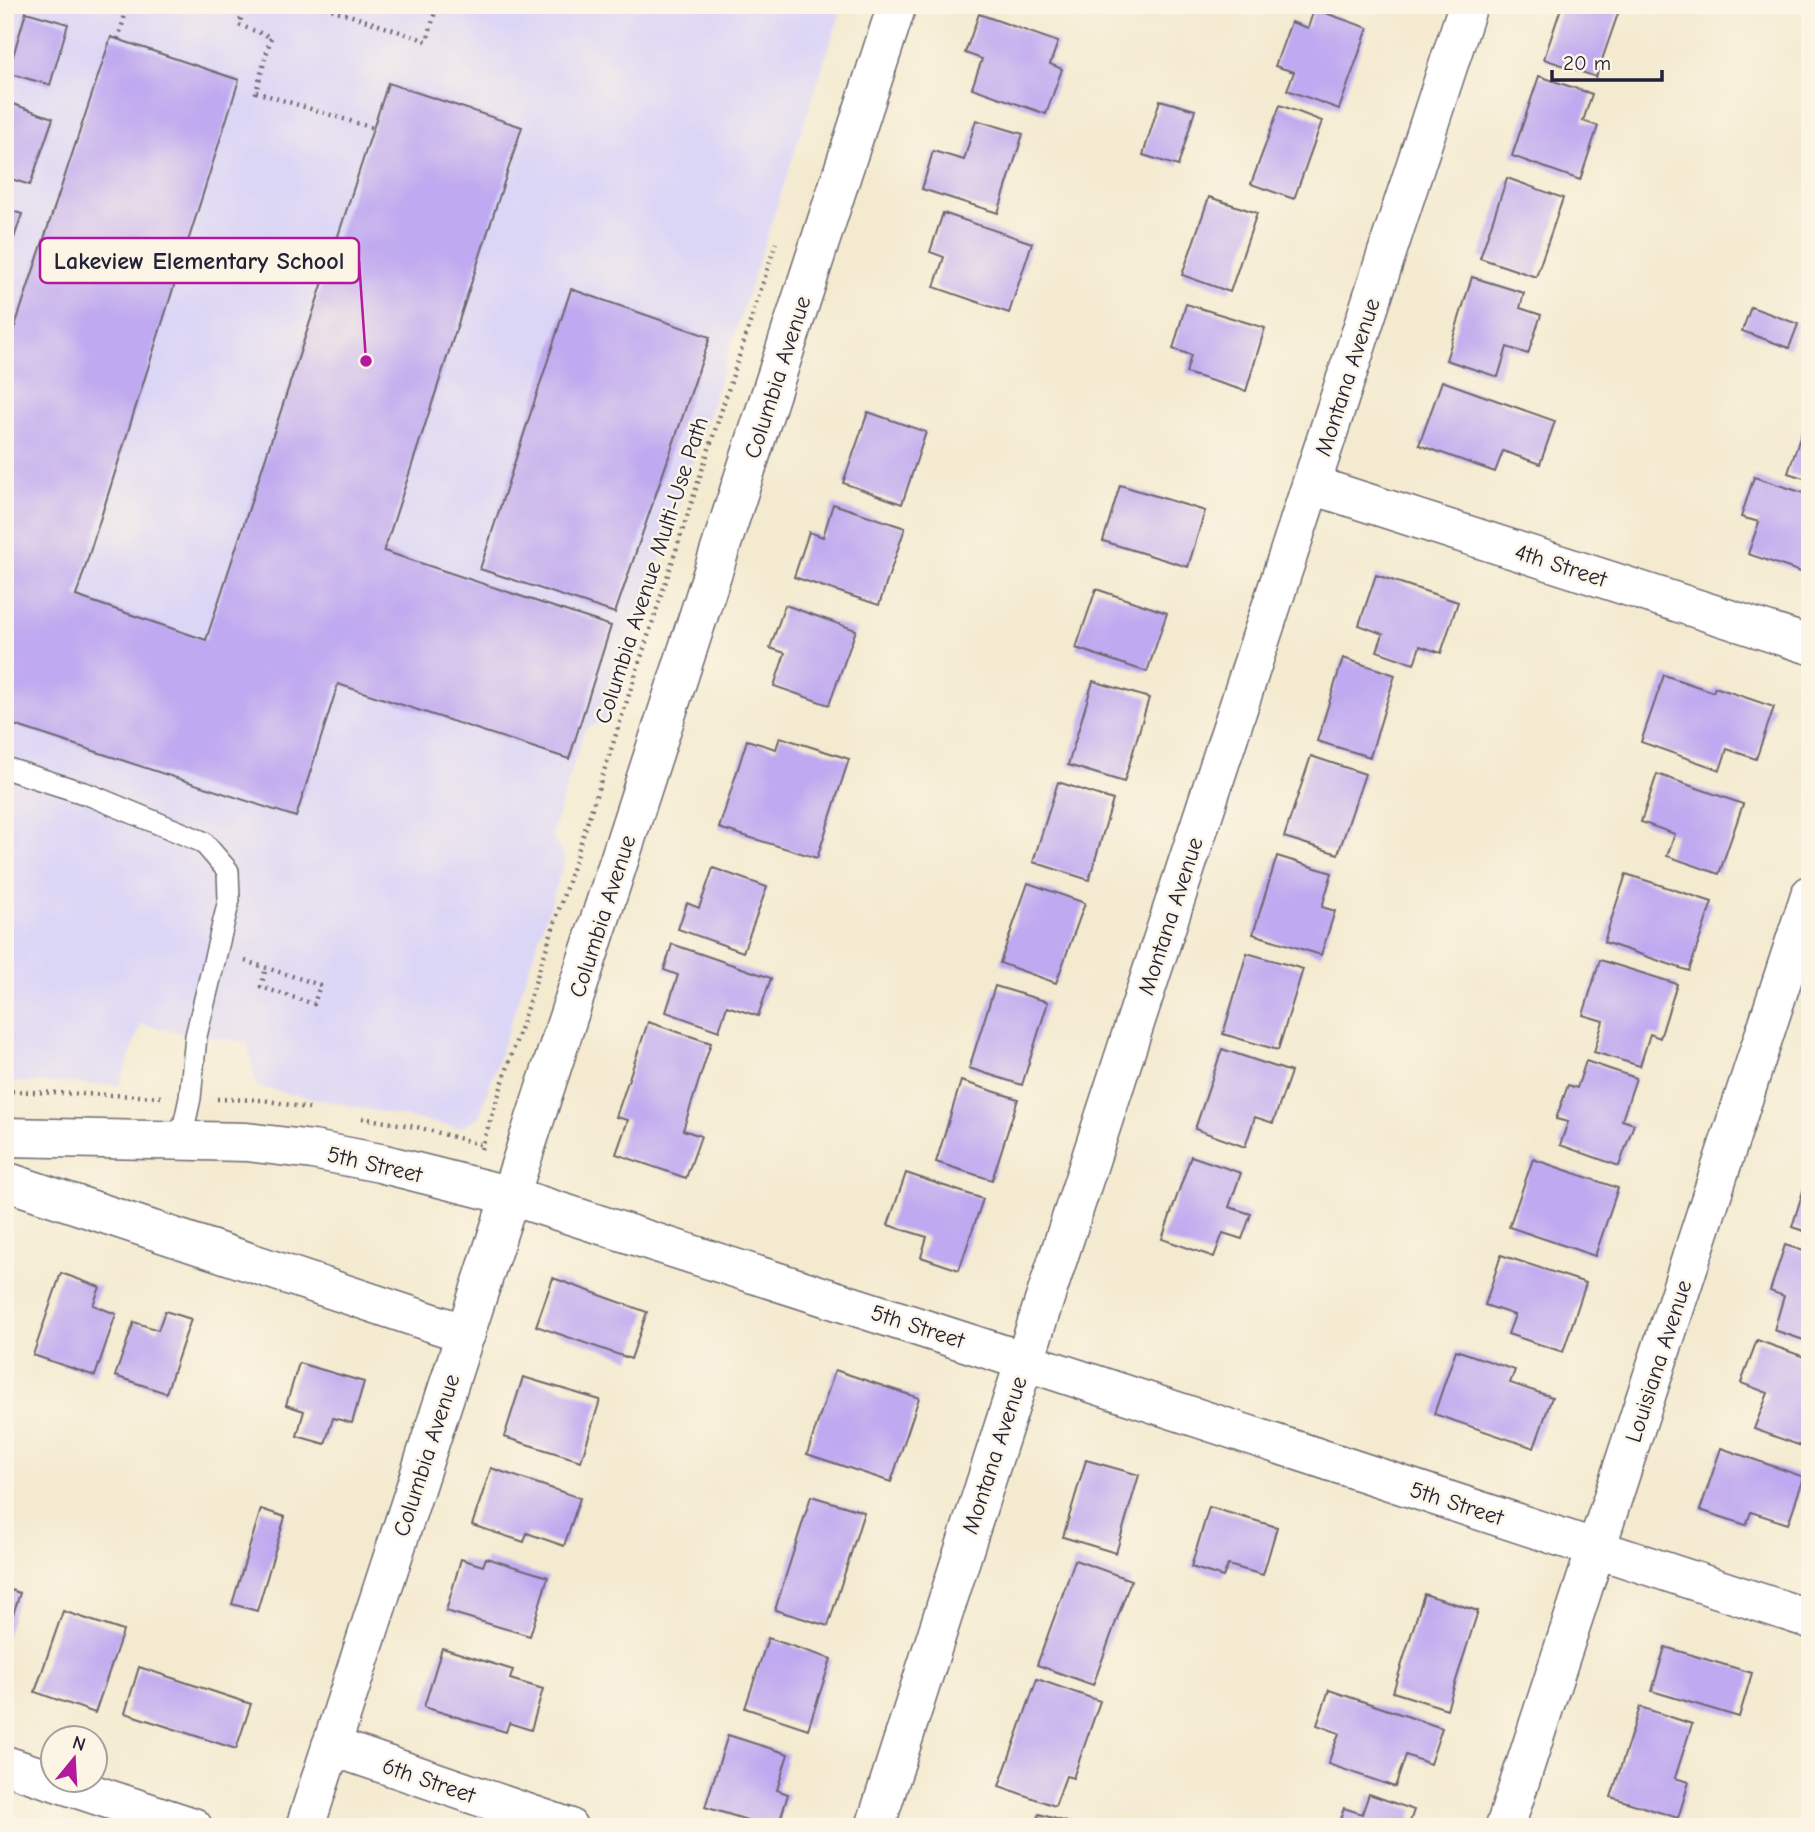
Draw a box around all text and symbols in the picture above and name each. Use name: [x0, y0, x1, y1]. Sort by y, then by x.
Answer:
scale bar: [1552, 38, 1663, 82]
text: 20 m: [1563, 51, 1611, 75]
callout: Lakeview Elementary School: [40, 238, 359, 283]
text: Lakeview Elementary School: [54, 247, 344, 275]
street label: Columbia Avenue: [738, 293, 816, 462]
street label: Montana Avenue: [1309, 295, 1386, 459]
street label: Columbia Avenue Multi-Use Path: [589, 413, 714, 727]
street label: 4th Street: [1511, 538, 1612, 593]
street label: Columbia Avenue: [563, 832, 641, 1001]
street label: Montana Avenue: [1132, 834, 1209, 998]
street label: 5th Street: [325, 1140, 426, 1189]
street label: Louisiana Avenue: [1619, 1277, 1697, 1446]
street label: 5th Street: [868, 1299, 969, 1355]
street label: Columbia Avenue: [387, 1371, 465, 1540]
street label: Montana Avenue: [956, 1373, 1033, 1537]
street label: 5th Street: [1407, 1476, 1508, 1532]
north arrow: [38, 1724, 108, 1794]
text: N: [70, 1731, 88, 1756]
street label: 6th Street: [379, 1752, 480, 1809]

